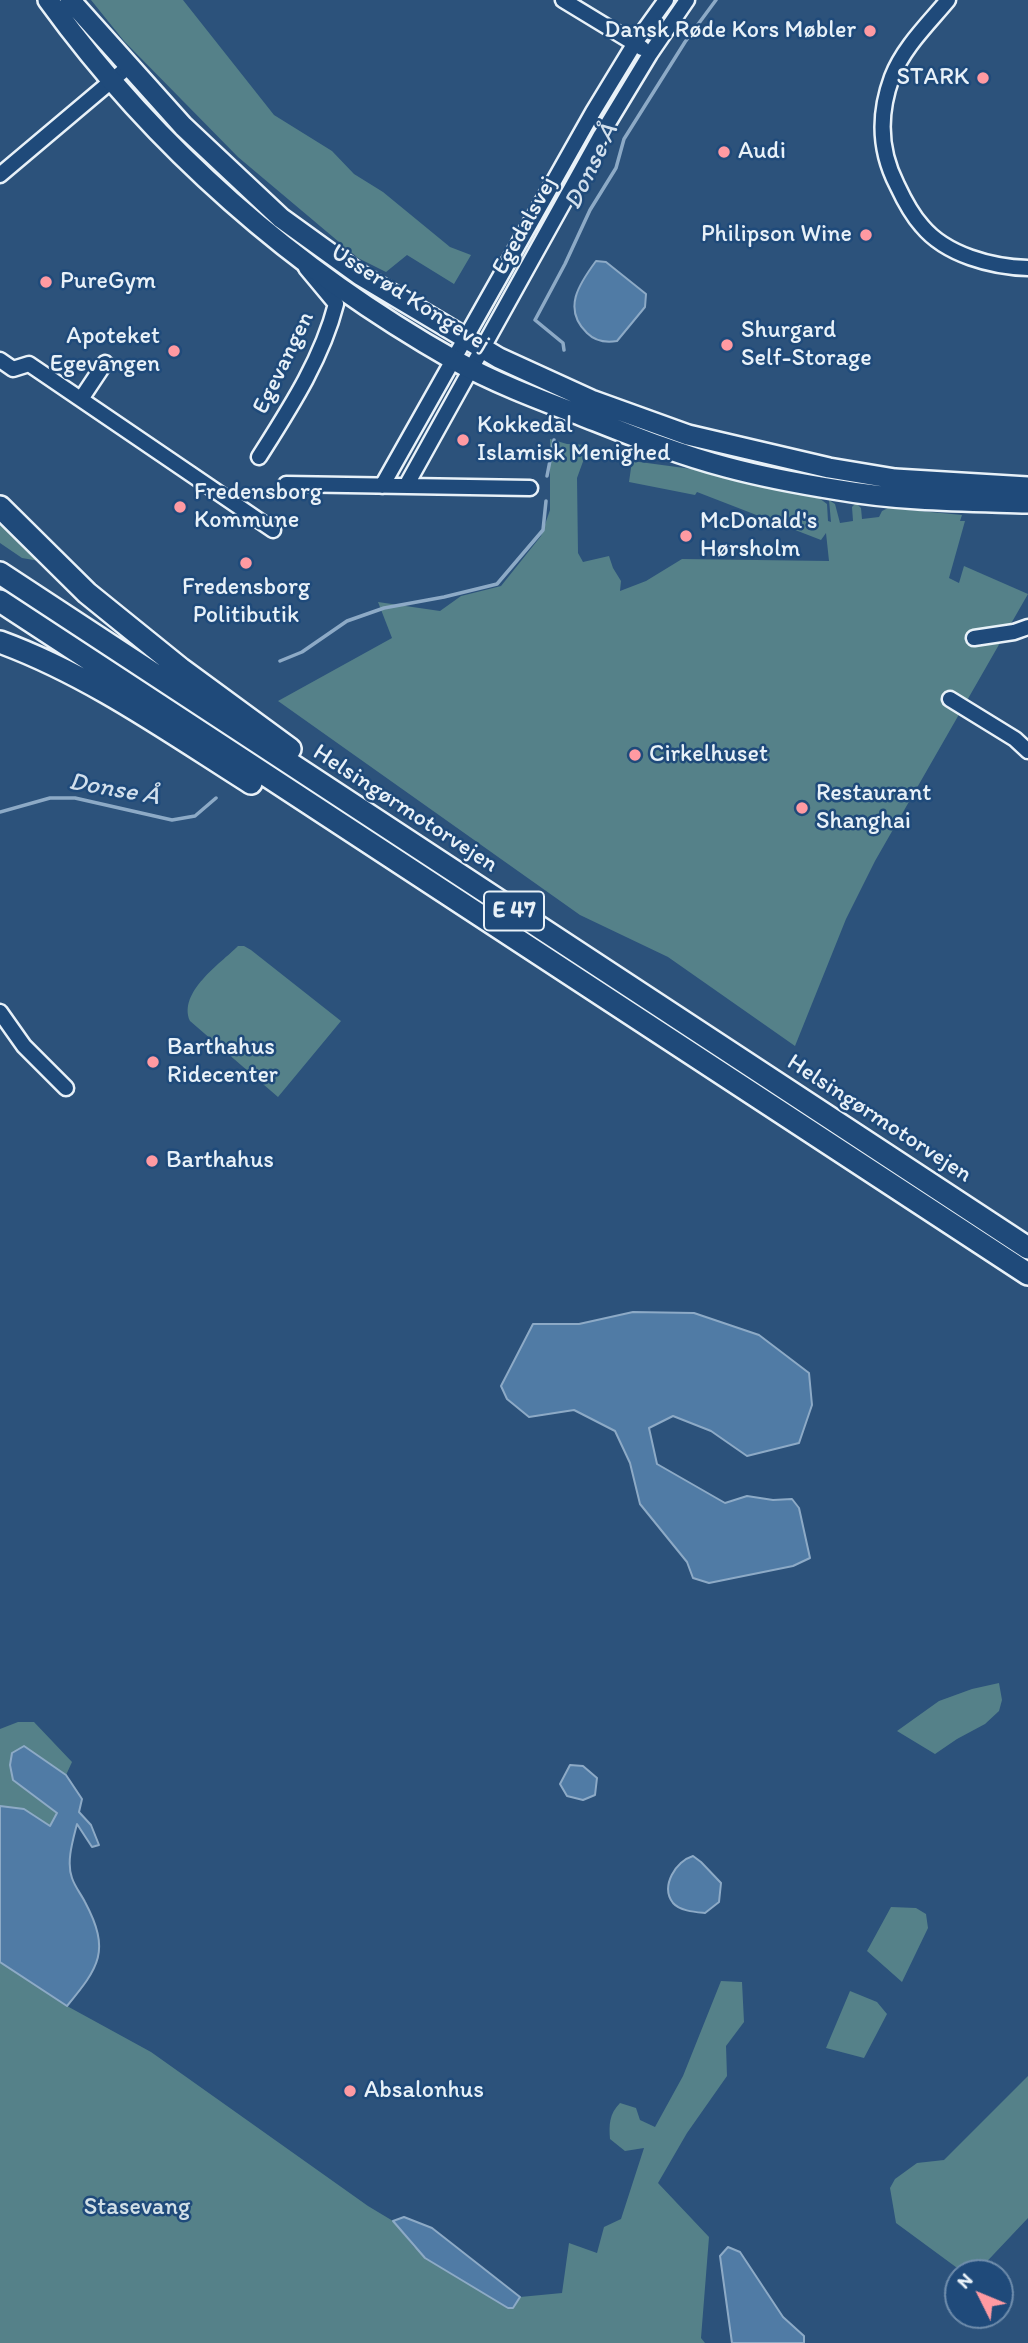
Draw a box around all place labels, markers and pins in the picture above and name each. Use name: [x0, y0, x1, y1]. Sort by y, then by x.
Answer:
place label: Dansk Røde Kors Møbler: [604, 17, 856, 45]
marker: Dansk Røde Kors Møbler: [862, 23, 878, 39]
place label: STARK: [897, 64, 969, 92]
marker: STARK: [975, 70, 991, 86]
place label: Audi: [738, 138, 786, 166]
marker: Audi: [716, 144, 732, 160]
place label: Philipson Wine: [701, 221, 852, 249]
marker: Philipson Wine: [858, 227, 874, 243]
place label: PureGym: [60, 268, 156, 296]
marker: PureGym: [38, 274, 54, 290]
place label: Shurgard Self-Storage: [741, 317, 872, 373]
place label: Apoteket Egevangen: [50, 323, 160, 379]
marker: Shurgard Self-Storage: [719, 337, 735, 353]
marker: Apoteket Egevangen: [166, 343, 182, 359]
place label: Kokkedal Islamisk Menighed: [477, 412, 670, 468]
marker: Kokkedal Islamisk Menighed: [455, 432, 471, 448]
place label: Fredensborg Kommune: [194, 479, 322, 535]
marker: Fredensborg Kommune: [172, 499, 188, 515]
place label: McDonald's Hørsholm: [700, 508, 817, 564]
marker: McDonald's Hørsholm: [678, 528, 694, 544]
marker: Fredensborg Politibutik: [238, 555, 254, 571]
place label: Fredensborg Politibutik: [182, 574, 310, 630]
place label: Cirkelhuset: [649, 741, 768, 769]
marker: Cirkelhuset: [627, 747, 643, 763]
place label: Restaurant Shanghai: [816, 780, 931, 836]
marker: Restaurant Shanghai: [794, 800, 810, 816]
place label: Barthahus Ridecenter: [167, 1034, 278, 1090]
marker: Barthahus Ridecenter: [145, 1054, 161, 1070]
place label: Barthahus: [166, 1147, 274, 1175]
marker: Barthahus: [144, 1153, 160, 1169]
place label: Absalonhus: [364, 2077, 484, 2105]
marker: Absalonhus: [342, 2083, 358, 2099]

